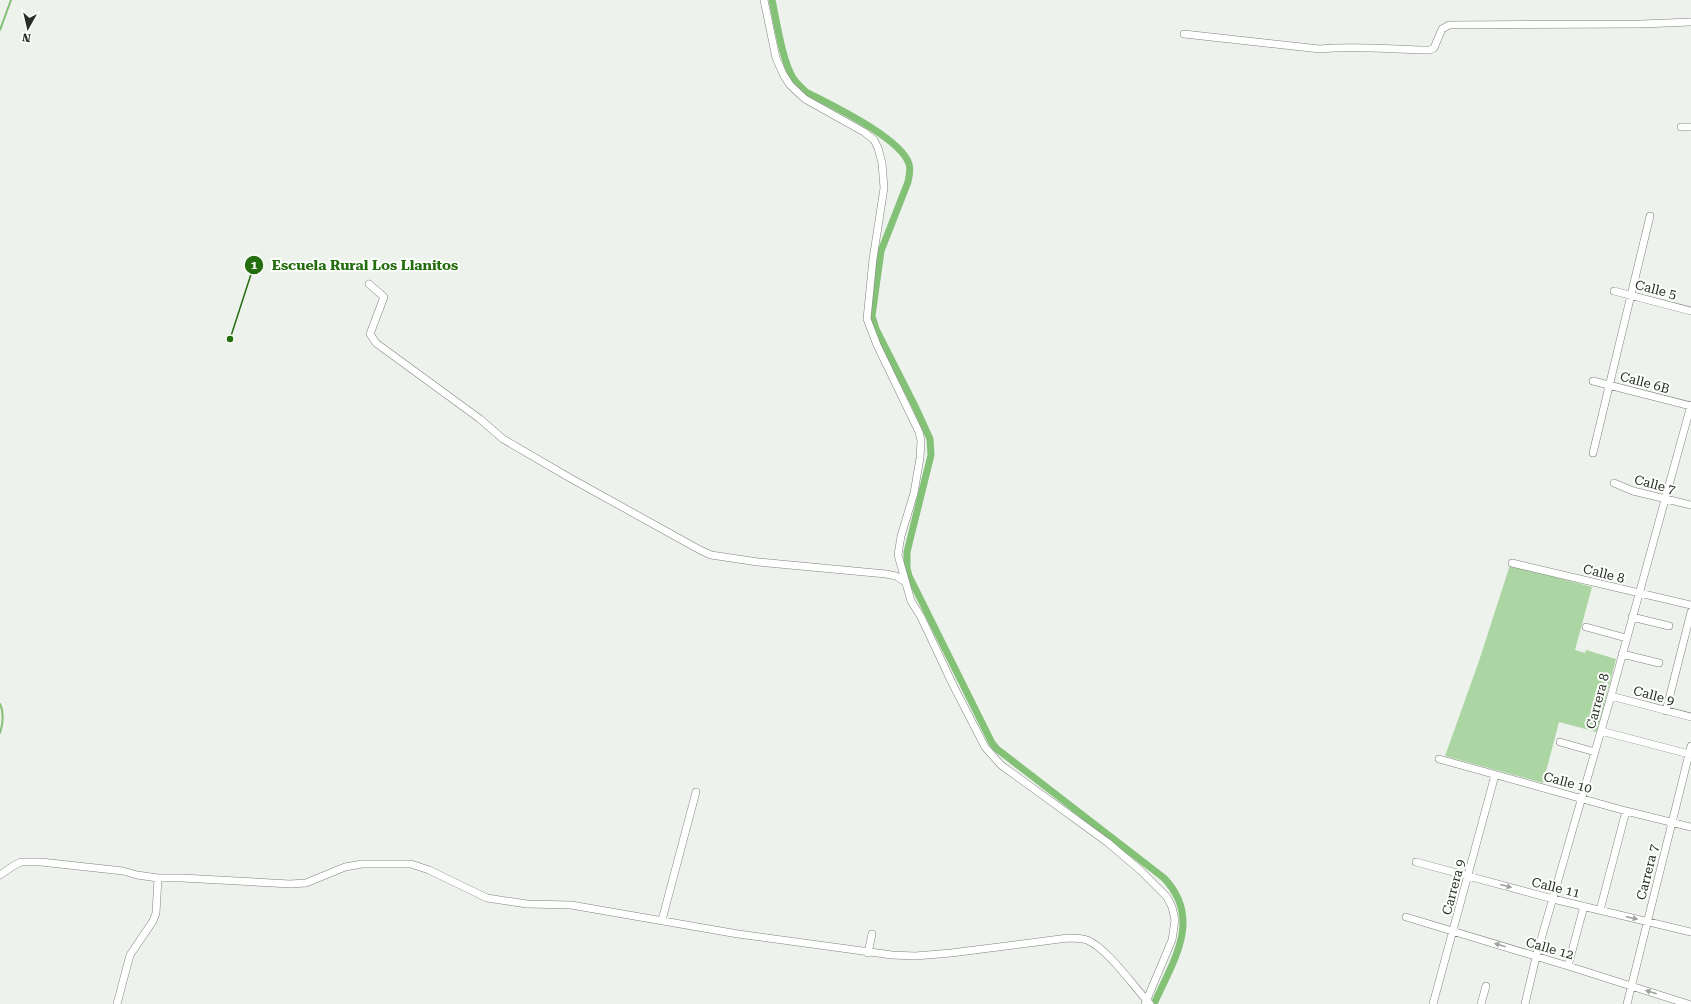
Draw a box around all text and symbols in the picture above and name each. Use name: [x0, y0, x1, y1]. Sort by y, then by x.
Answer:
north arrow: [8, 8, 48, 48]
text: N: [21, 30, 32, 44]
callout: Escuela Rural Los Llanitos: [244, 252, 467, 278]
text: Escuela Rural Los Llanitos: [272, 257, 458, 273]
text: 1: [251, 258, 258, 272]
street label: Calle 5: [1634, 277, 1678, 302]
street label: Calle 6B: [1618, 369, 1672, 396]
street label: Calle 7: [1633, 472, 1677, 497]
street label: Calle 8: [1582, 561, 1626, 586]
street label: Carrera 8: [1583, 672, 1612, 731]
street label: Calle 9: [1632, 683, 1676, 708]
street label: Calle 10: [1542, 769, 1594, 796]
street label: Carrera 7: [1633, 843, 1662, 902]
street label: Carrera 9: [1439, 858, 1468, 917]
street label: Calle 11: [1530, 874, 1582, 901]
one-way arrow: [1500, 884, 1512, 890]
one-way arrow: [1626, 915, 1638, 921]
street label: Calle 12: [1524, 934, 1576, 962]
one-way arrow: [1494, 942, 1506, 948]
one-way arrow: [1645, 989, 1657, 995]

